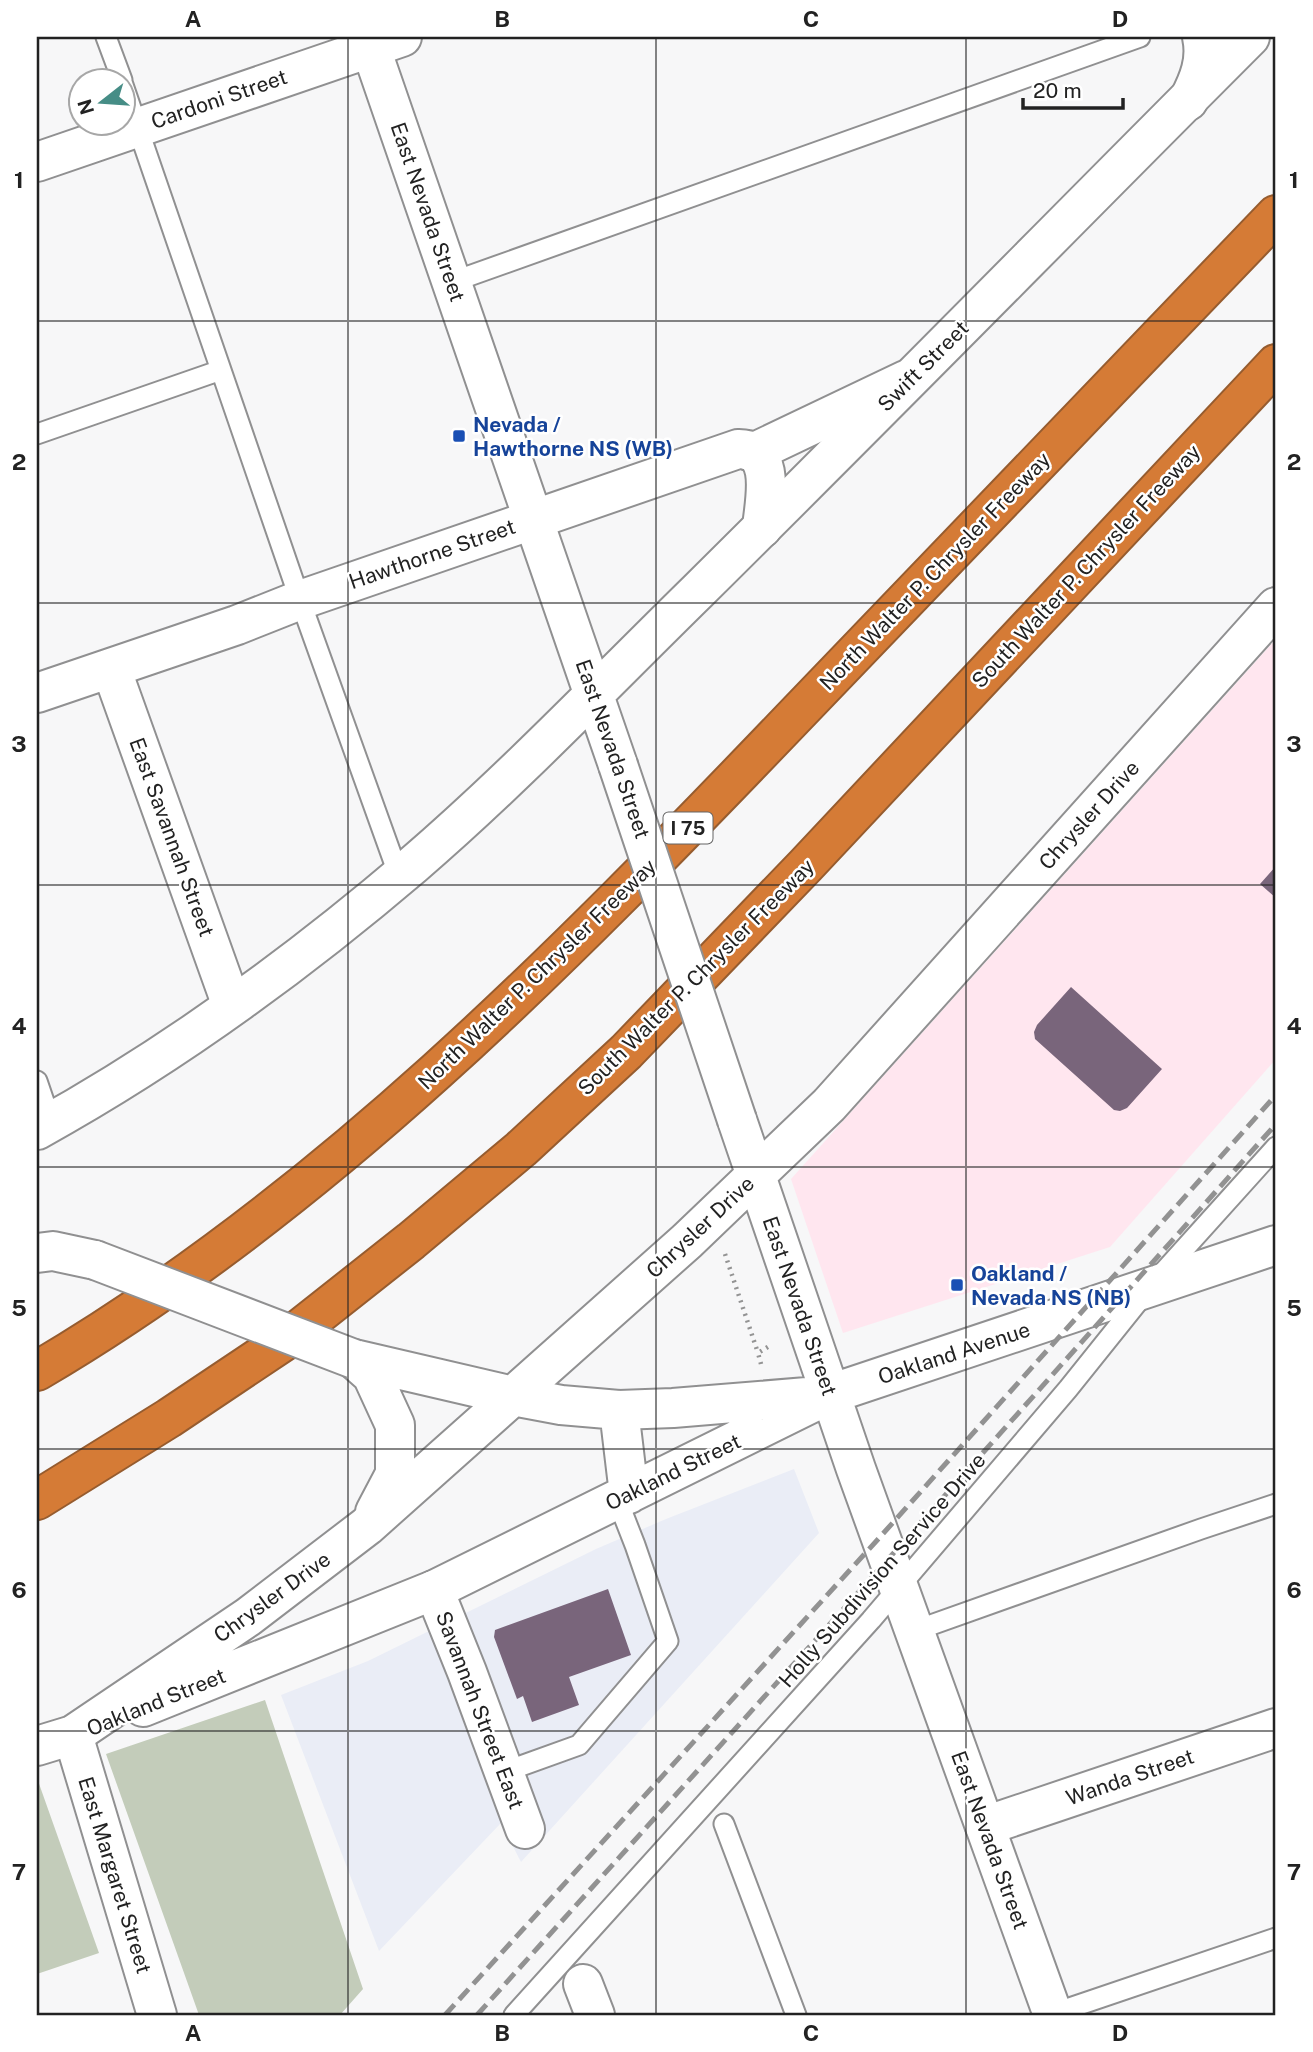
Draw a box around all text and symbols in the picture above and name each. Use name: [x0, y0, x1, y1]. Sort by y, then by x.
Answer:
text: A: [185, 5, 202, 32]
text: B: [494, 5, 510, 32]
text: C: [803, 5, 819, 32]
text: D: [1112, 5, 1128, 32]
street label: Cardoni Street: [148, 64, 290, 134]
north arrow: [66, 66, 136, 136]
scale bar: [1023, 66, 1122, 110]
text: 20 m: [1033, 78, 1082, 103]
text: N: [73, 97, 98, 117]
street label: East Nevada Street: [386, 119, 470, 305]
text: 1: [14, 166, 24, 193]
text: 1: [1289, 166, 1299, 193]
street label: Swift Street: [872, 315, 974, 417]
place label: Nevada / Hawthorne NS (WB): [473, 412, 673, 461]
marker: Nevada / Hawthorne NS (WB): [451, 428, 467, 444]
street label: South Walter P. Chrysler Freeway: [966, 439, 1206, 693]
street label: North Walter P. Chrysler Freeway: [814, 447, 1056, 695]
text: 2: [12, 448, 26, 475]
text: 2: [1287, 448, 1301, 475]
street label: Hawthorne Street: [345, 514, 519, 594]
street label: East Nevada Street: [571, 656, 655, 842]
text: 3: [11, 730, 27, 757]
text: 3: [1286, 730, 1302, 757]
street label: East Savannah Street: [124, 734, 220, 940]
street label: Chrysler Drive: [1034, 755, 1144, 875]
road number: I 75: [664, 813, 712, 844]
street label: North Walter P. Chrysler Freeway: [413, 853, 661, 1095]
street label: South Walter P. Chrysler Freeway: [573, 854, 819, 1100]
text: 4: [11, 1012, 27, 1039]
text: 4: [1286, 1012, 1302, 1039]
street label: Chrysler Drive: [641, 1171, 759, 1283]
street label: East Nevada Street: [758, 1213, 842, 1399]
place label: Oakland / Nevada NS (NB): [971, 1261, 1131, 1310]
marker: Oakland / Nevada NS (NB): [949, 1277, 965, 1293]
text: 5: [11, 1294, 27, 1321]
text: 5: [1286, 1294, 1302, 1321]
street label: Oakland Avenue: [875, 1317, 1033, 1389]
street label: Oakland Street: [601, 1428, 745, 1516]
street label: Holly Subdivision Service Drive: [773, 1448, 991, 1692]
street label: Chrysler Drive: [209, 1546, 335, 1648]
text: 6: [11, 1576, 27, 1603]
text: 6: [1286, 1576, 1302, 1603]
street label: Savannah Street East: [431, 1608, 529, 1812]
street label: Oakland Street: [83, 1663, 229, 1741]
street label: Wanda Street: [1063, 1743, 1197, 1811]
street label: East Nevada Street: [946, 1747, 1034, 1933]
street label: East Margaret Street: [73, 1774, 157, 1976]
text: 7: [12, 1858, 26, 1885]
text: 7: [1287, 1858, 1301, 1885]
text: A: [185, 2019, 202, 2046]
text: B: [494, 2019, 510, 2046]
text: C: [803, 2019, 819, 2046]
text: D: [1112, 2019, 1128, 2046]

